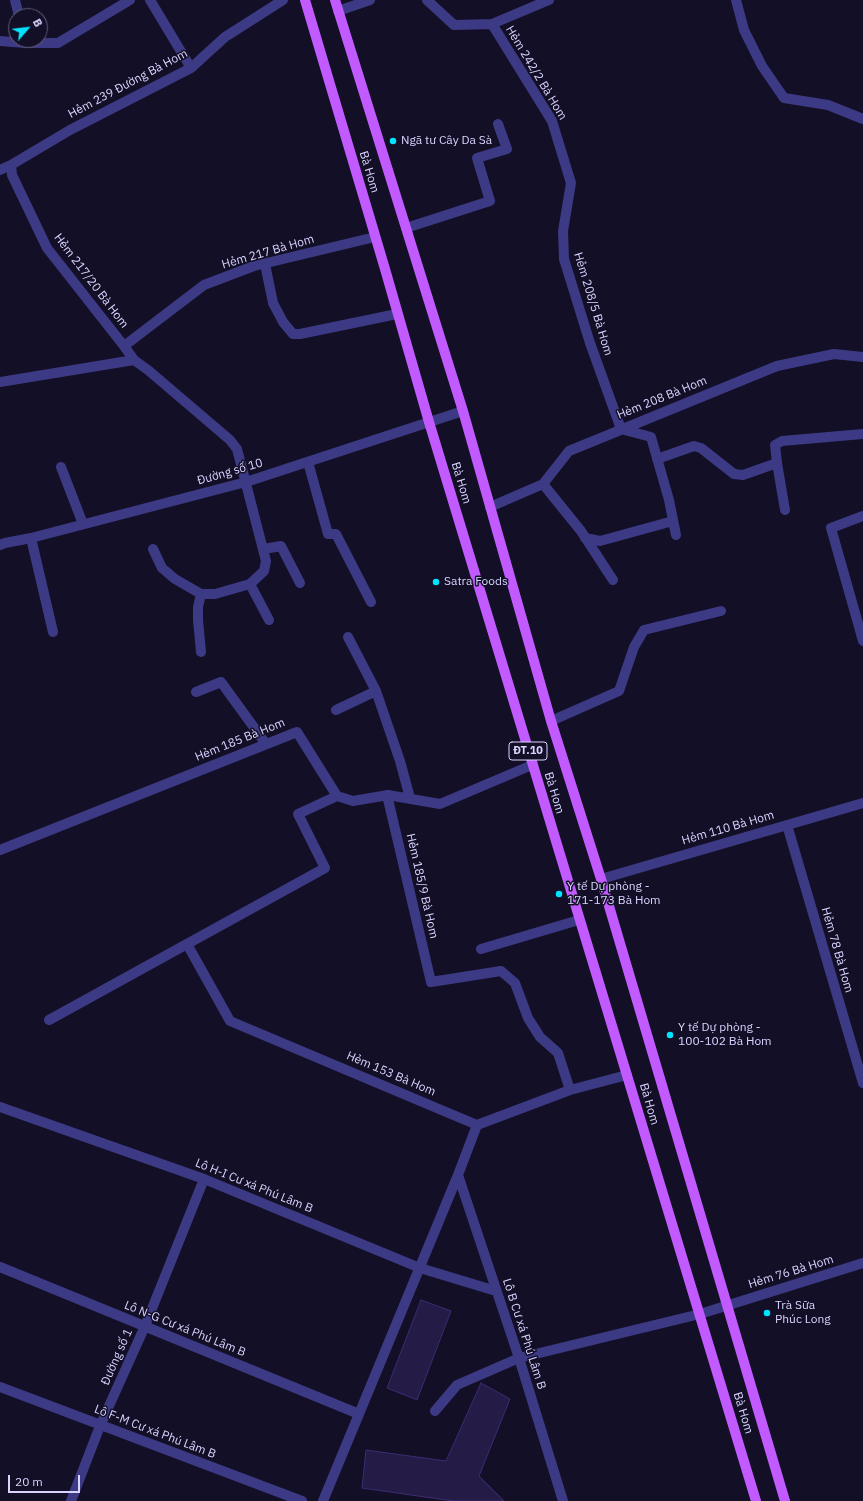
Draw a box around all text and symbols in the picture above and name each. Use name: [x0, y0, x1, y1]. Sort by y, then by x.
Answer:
north arrow: [8, 8, 48, 48]
text: B: [30, 16, 46, 29]
street label: Hẻm 242/2 Bà Hom: [502, 23, 570, 123]
street label: Hẻm 239 Đường Bà Hom: [66, 46, 190, 122]
place label: Ngã tư Cây Da Sà: [401, 134, 492, 148]
marker: Ngã tư Cây Da Sà: [388, 136, 398, 146]
street label: Bà Hom: [356, 149, 382, 195]
street label: Hẻm 217/20 Bà Hom: [51, 231, 131, 331]
street label: Hẻm 217 Bà Hom: [220, 232, 316, 272]
street label: Hẻm 208/5 Bà Hom: [570, 251, 616, 357]
street label: Hẻm 208 Bà Hom: [615, 373, 709, 423]
street label: Đường số 10: [196, 456, 264, 488]
street label: Bà Hom: [448, 460, 474, 506]
place label: Satra Foods: [444, 575, 508, 589]
marker: Satra Foods: [431, 577, 441, 587]
street label: Hẻm 185 Bà Hom: [193, 715, 287, 765]
road number: ĐT.10: [509, 742, 547, 760]
street label: Bà Hom: [541, 770, 567, 816]
street label: Hẻm 110 Bà Hom: [680, 808, 776, 848]
street label: Hẻm 185/9 Bà Hom: [403, 832, 441, 940]
place label: Y tế Dự phòng - 171-173 Bà Hom: [567, 880, 661, 908]
marker: Y tế Dự phòng - 171-173 Bà Hom: [554, 889, 564, 899]
street label: Hẻm 78 Bà Hom: [818, 906, 856, 994]
place label: Y tế Dự phòng - 100-102 Bà Hom: [678, 1021, 772, 1049]
marker: Y tế Dự phòng - 100-102 Bà Hom: [665, 1030, 675, 1040]
street label: Hẻm 153 Bà Hom: [344, 1049, 438, 1099]
street label: Bà Hom: [636, 1081, 662, 1127]
street label: Lô H-I Cư xá Phú Lâm B: [193, 1156, 315, 1216]
street label: Hẻm 76 Bà Hom: [747, 1252, 835, 1292]
street label: Lô B Cư xá Phú Lâm B: [499, 1277, 549, 1391]
street label: Lô N-G Cư xá Phú Lâm B: [122, 1298, 248, 1360]
place label: Trà Sữa Phúc Long: [775, 1299, 831, 1327]
marker: Trà Sữa Phúc Long: [762, 1308, 772, 1318]
street label: Đường số 1: [98, 1327, 136, 1387]
street label: Bà Hom: [730, 1390, 756, 1436]
street label: Lô F-M Cư xá Phú Lâm B: [92, 1402, 218, 1462]
scale bar: [10, 1467, 82, 1493]
text: 20 m: [15, 1474, 43, 1489]

